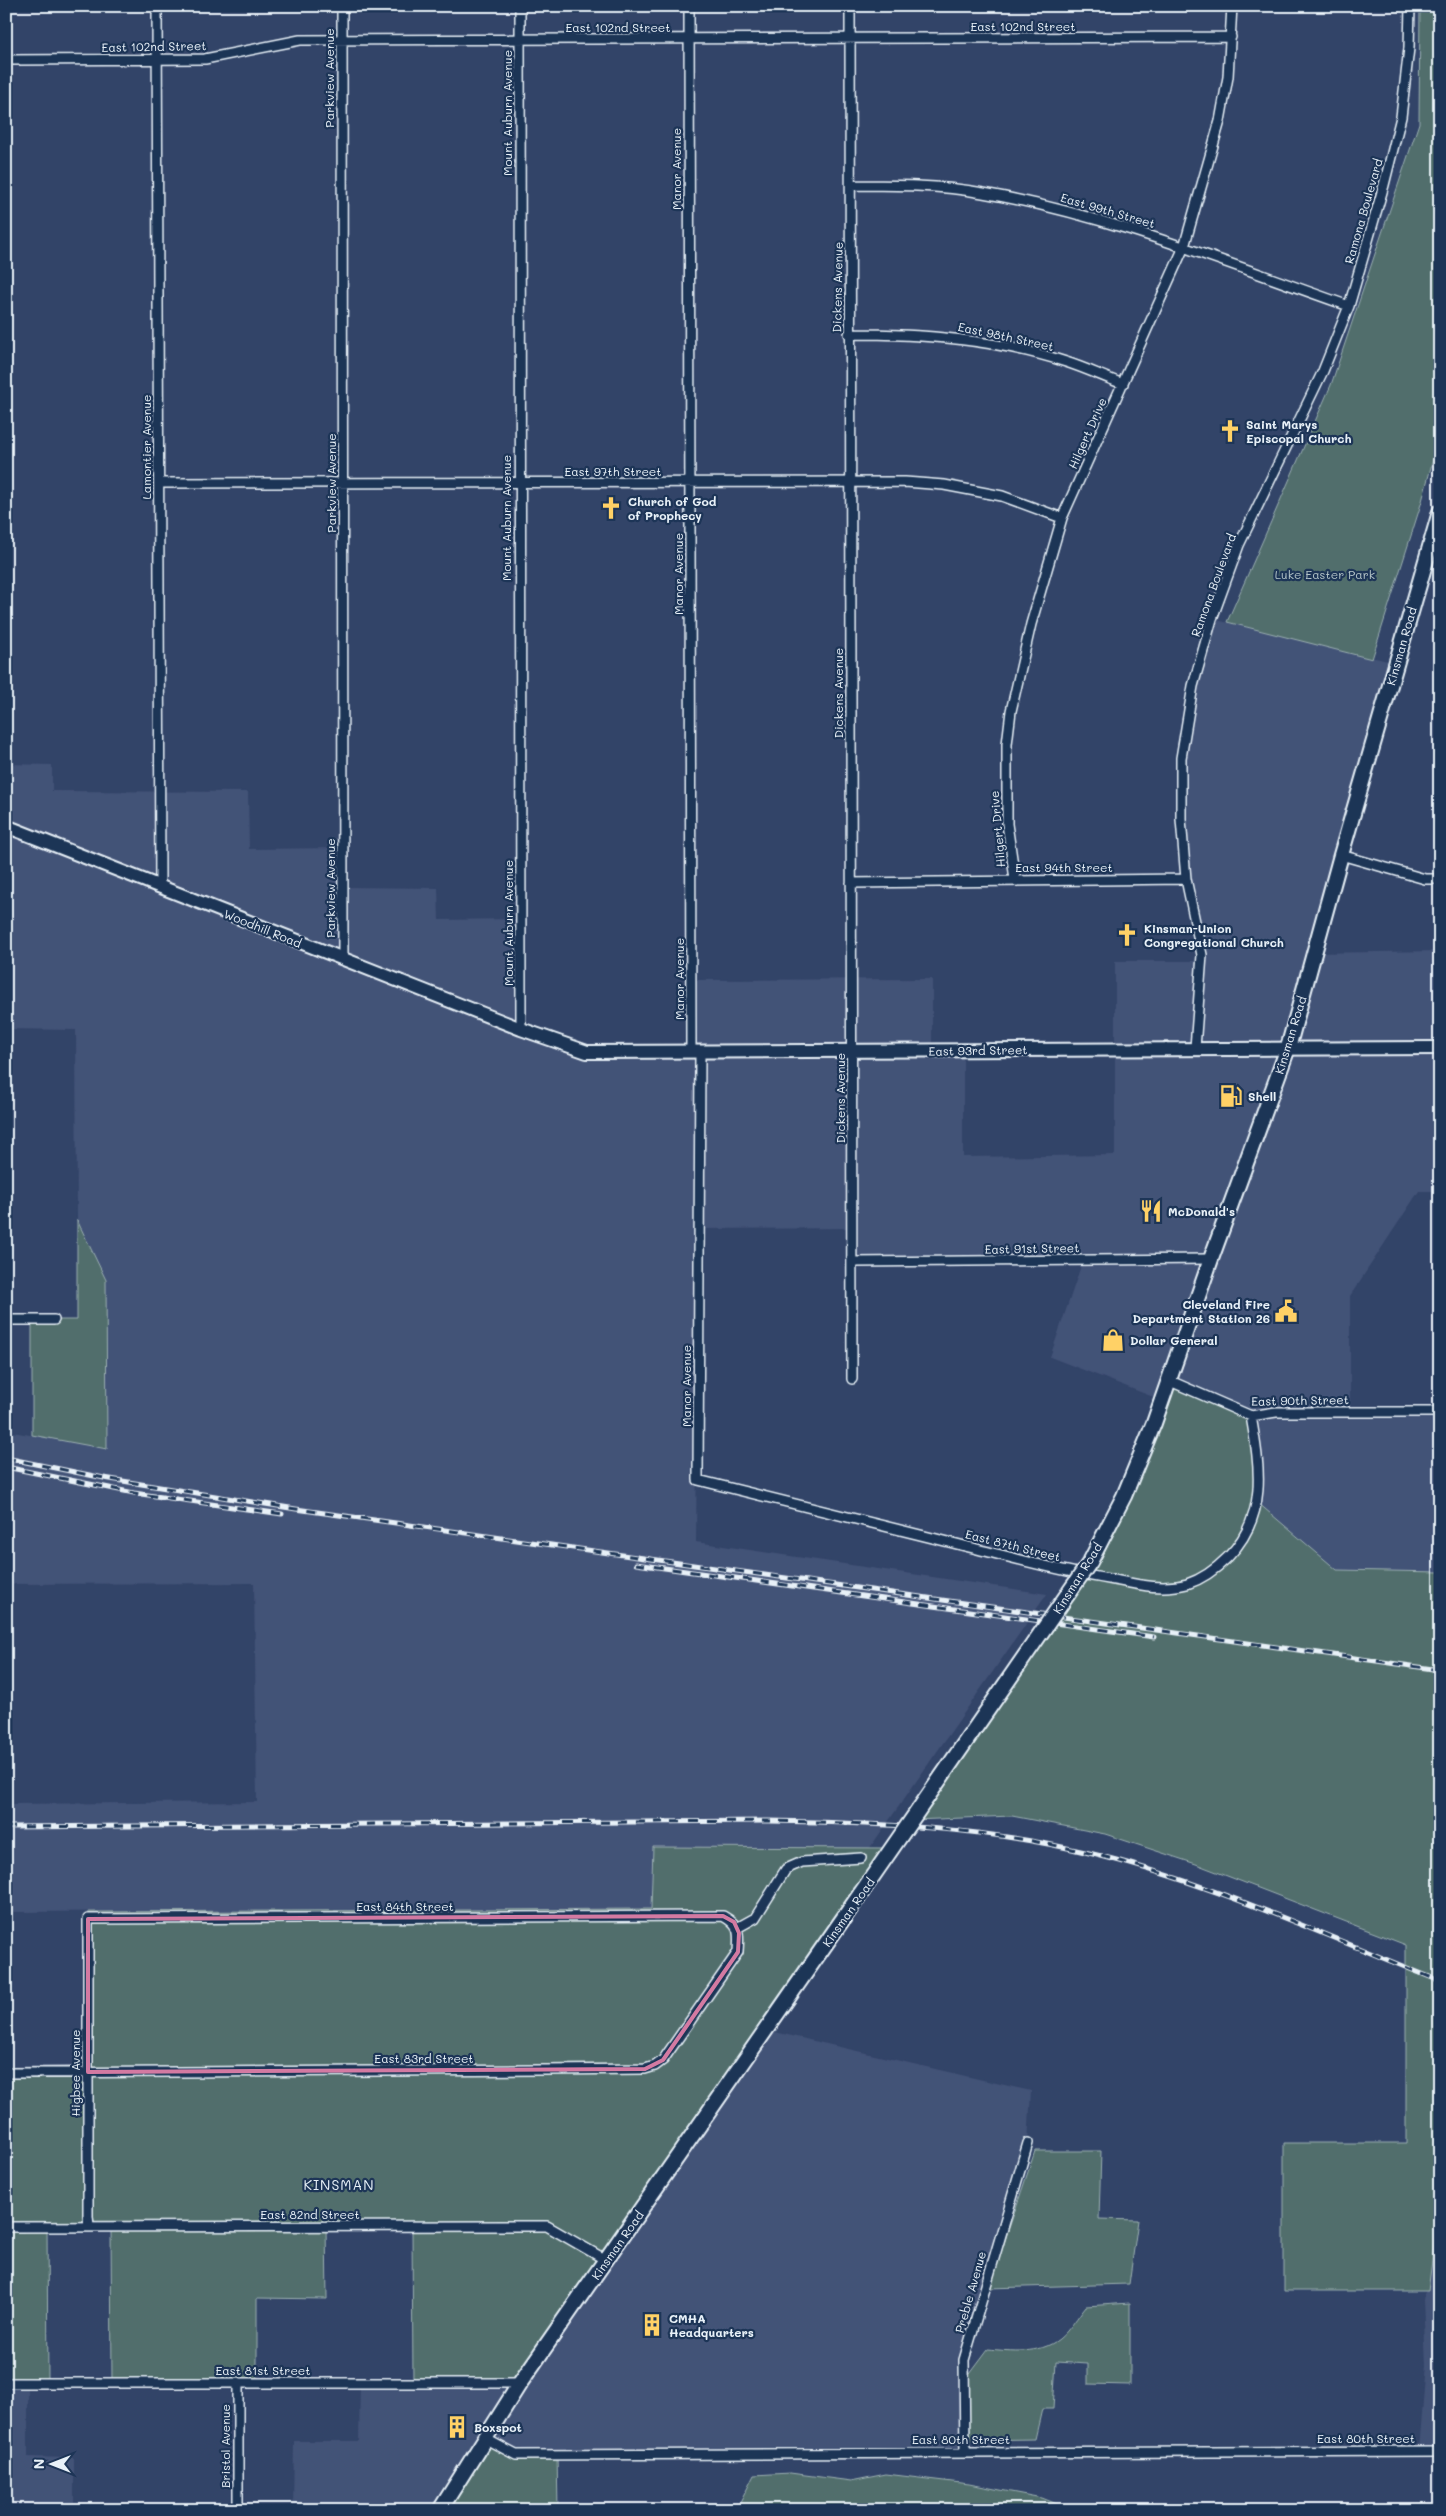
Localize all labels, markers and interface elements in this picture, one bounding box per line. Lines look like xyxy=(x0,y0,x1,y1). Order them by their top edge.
street label: East 102nd Street xyxy=(970,18,1076,34)
street label: East 102nd Street xyxy=(565,19,671,35)
street label: Parkview Avenue xyxy=(321,28,337,128)
street label: East 102nd Street xyxy=(101,37,207,55)
street label: Mount Auburn Avenue xyxy=(499,50,515,176)
street label: Manor Avenue xyxy=(668,128,684,210)
street label: Ramona Boulevard xyxy=(1340,156,1386,266)
street label: East 99th Street xyxy=(1059,189,1157,231)
street label: Dickens Avenue xyxy=(828,242,846,332)
street label: East 98th Street xyxy=(957,318,1055,354)
street label: Lamontier Avenue xyxy=(138,395,154,499)
street label: Hilgert Drive xyxy=(1064,395,1110,471)
place label: Saint Marys Episcopal Church xyxy=(1246,416,1351,446)
church icon: Saint Marys Episcopal Church xyxy=(1217,418,1243,444)
street label: Parkview Avenue xyxy=(323,433,339,533)
street label: Mount Auburn Avenue xyxy=(498,455,514,581)
street label: East 97th Street xyxy=(564,463,662,479)
place label: Church of God of Prophecy xyxy=(628,493,717,523)
church icon: Church of God of Prophecy xyxy=(598,495,624,521)
street label: Ramona Boulevard xyxy=(1187,531,1239,639)
street label: Manor Avenue xyxy=(670,533,686,615)
park label: Luke Easter Park xyxy=(1275,566,1375,582)
street label: Kinsman Road xyxy=(1382,605,1420,687)
street label: Dickens Avenue xyxy=(830,648,846,738)
street label: Hilgert Drive xyxy=(986,790,1008,868)
street label: Parkview Avenue xyxy=(322,838,338,938)
street label: East 94th Street xyxy=(1015,859,1113,875)
street label: Mount Auburn Avenue xyxy=(500,860,516,986)
street label: Woodhill Road xyxy=(222,905,305,951)
place label: Kinsman-Union Congregational Church xyxy=(1144,920,1284,950)
church icon: Kinsman-Union Congregational Church xyxy=(1114,922,1140,948)
street label: Manor Avenue xyxy=(671,938,687,1020)
street label: Kinsman Road xyxy=(1271,994,1310,1076)
street label: East 93rd Street xyxy=(928,1041,1028,1059)
street label: Dickens Avenue xyxy=(832,1053,848,1143)
fuel station icon: Shell xyxy=(1218,1083,1244,1109)
place label: Shell xyxy=(1248,1088,1276,1104)
restaurant icon: McDonald's xyxy=(1138,1198,1164,1224)
place label: McDonald's xyxy=(1168,1203,1235,1219)
street label: East 91st Street xyxy=(984,1239,1080,1257)
place label: Cleveland Fire Department Station 26 xyxy=(1132,1296,1270,1326)
public building icon: Cleveland Fire Department Station 26 xyxy=(1273,1298,1299,1324)
shop icon: Dollar General xyxy=(1100,1327,1126,1353)
place label: Dollar General xyxy=(1130,1332,1218,1348)
street label: Manor Avenue xyxy=(678,1345,694,1427)
street label: East 90th Street xyxy=(1251,1391,1349,1409)
street label: East 87th Street xyxy=(964,1525,1062,1565)
street label: Kinsman Road xyxy=(1049,1539,1105,1617)
street label: Kinsman Road xyxy=(818,1874,878,1950)
street label: East 84th Street xyxy=(356,1898,454,1914)
street label: Higbee Avenue xyxy=(67,2029,83,2117)
street label: East 83rd Street xyxy=(374,2050,474,2066)
district label: KINSMAN xyxy=(303,2175,375,2194)
street label: East 82nd Street xyxy=(260,2206,360,2222)
street label: Kinsman Road xyxy=(587,2207,647,2283)
street label: Preble Avenue xyxy=(951,2249,989,2335)
place label: CMHA Headquarters xyxy=(669,2310,754,2340)
building icon: CMHA Headquarters xyxy=(639,2312,665,2338)
street label: East 81st Street xyxy=(215,2362,311,2378)
street label: Bristol Avenue xyxy=(217,2404,233,2488)
building icon: Boxspot xyxy=(444,2414,470,2440)
place label: Boxspot xyxy=(474,2419,522,2435)
street label: East 80th Street xyxy=(1317,2430,1415,2446)
street label: East 80th Street xyxy=(912,2431,1010,2447)
north arrow xyxy=(28,2438,78,2488)
text: N xyxy=(29,2459,48,2469)

